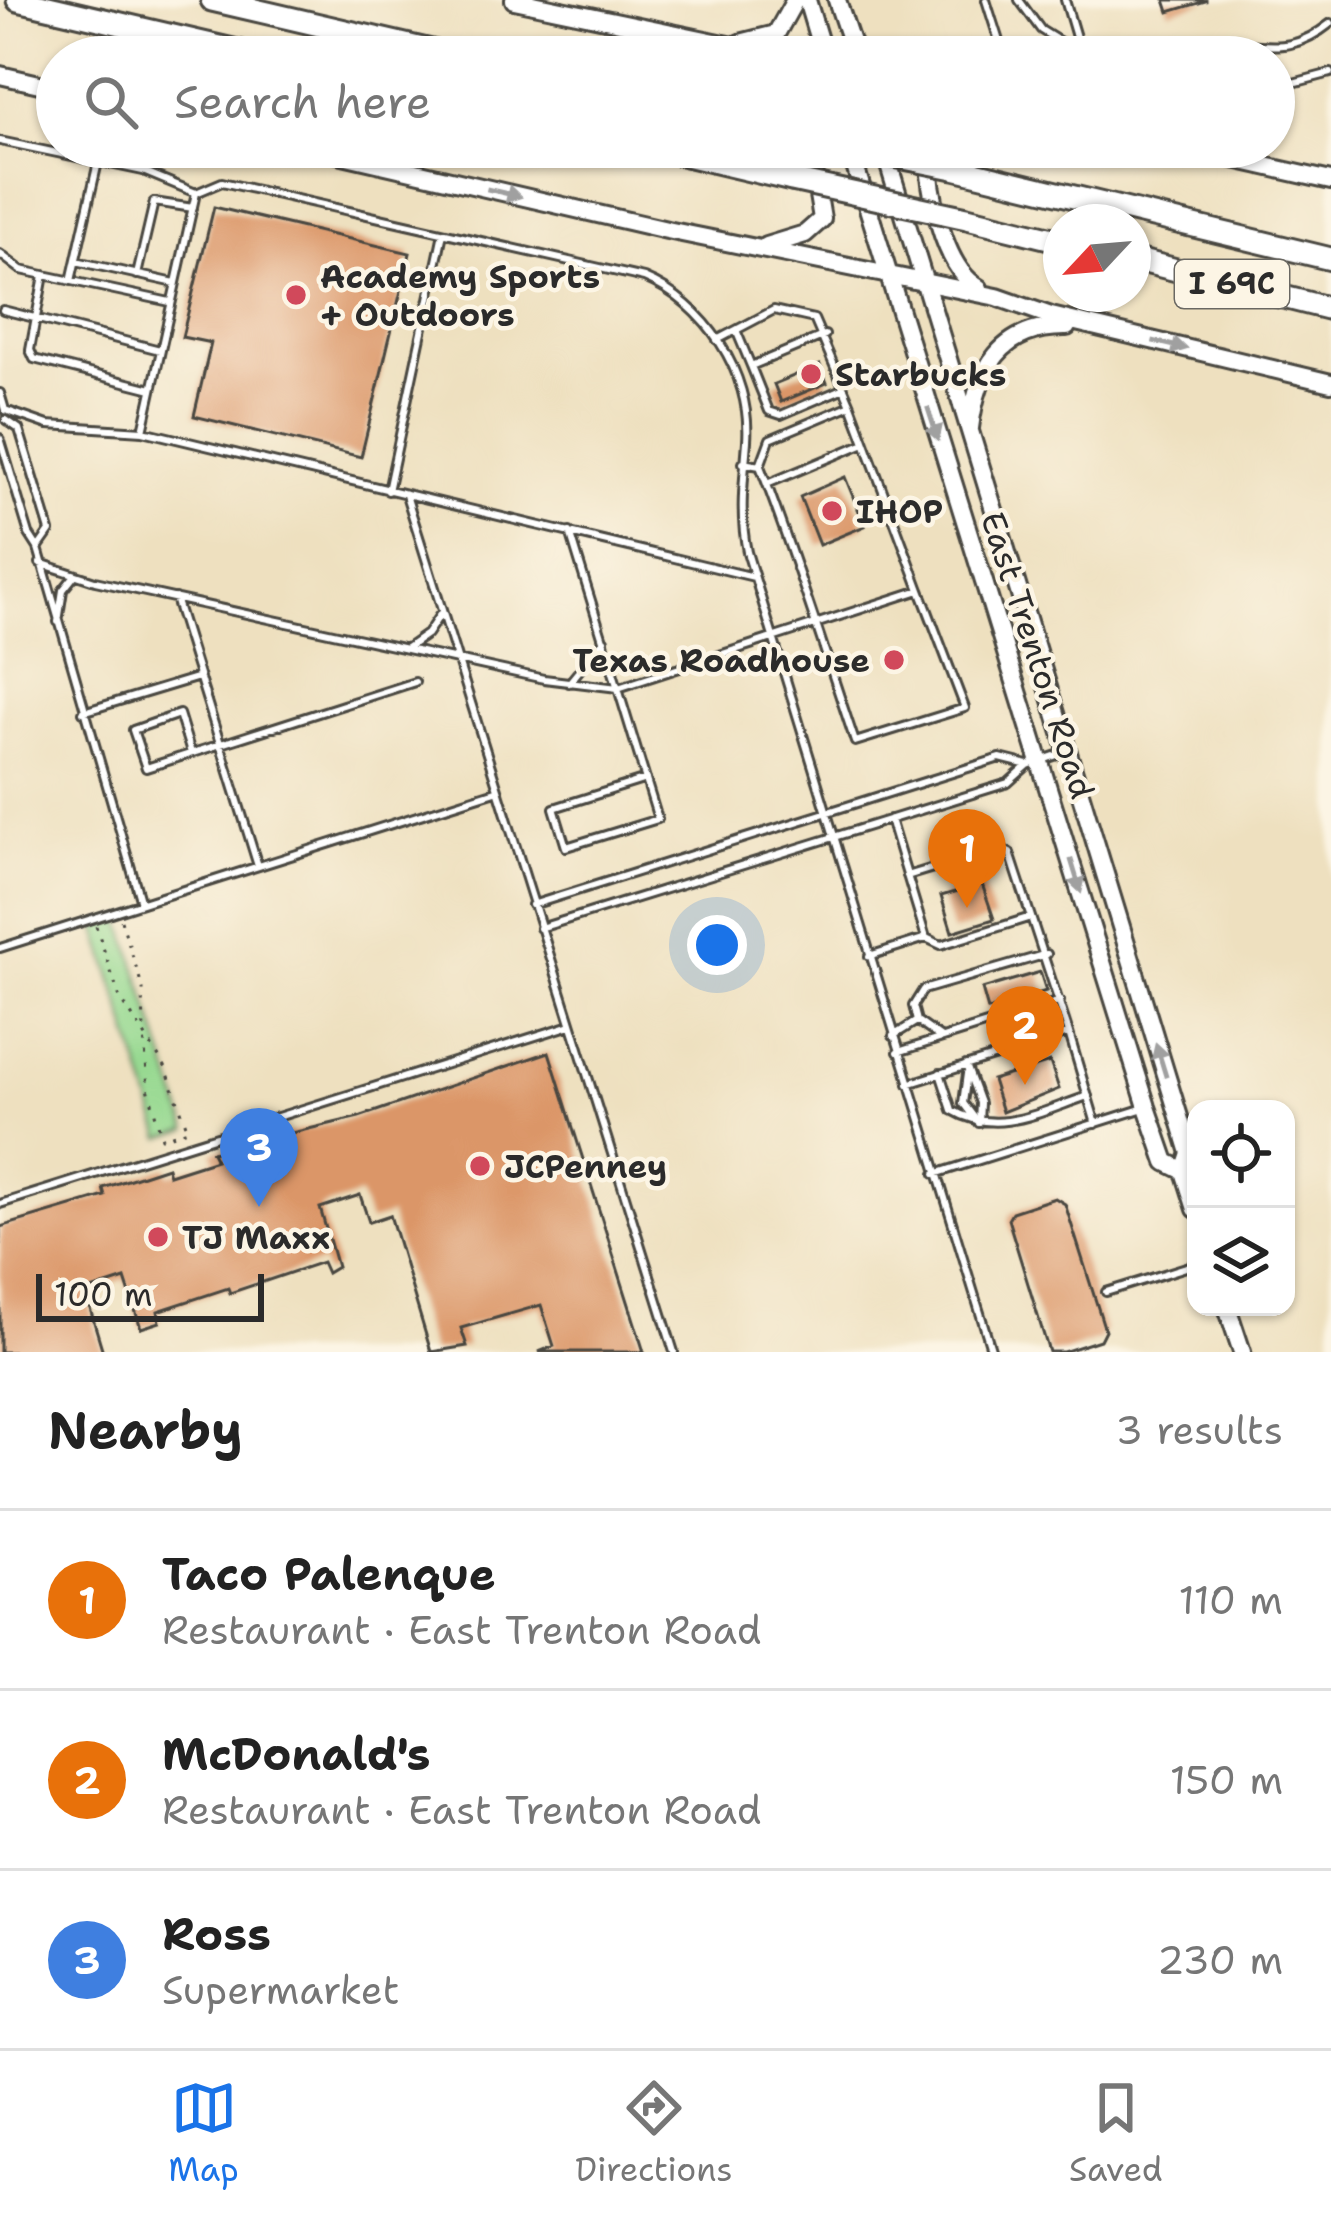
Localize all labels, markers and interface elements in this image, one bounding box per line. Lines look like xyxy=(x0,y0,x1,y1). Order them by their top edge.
search box xyxy=(36,36,1295,168)
icon: search xyxy=(78,69,144,135)
text: Search here xyxy=(174,72,431,132)
one-way arrow xyxy=(485,185,523,204)
north arrow xyxy=(1043,204,1151,312)
place label: Academy Sports + Outdoors xyxy=(320,254,600,337)
road number: I 69C xyxy=(1175,260,1289,308)
marker: Academy Sports + Outdoors xyxy=(283,282,309,308)
one-way arrow xyxy=(1152,336,1190,355)
place label: Starbucks xyxy=(835,352,1006,397)
marker: Starbucks xyxy=(798,361,824,387)
one-way arrow xyxy=(924,406,943,443)
place label: IHOP xyxy=(856,489,943,534)
marker: IHOP xyxy=(819,498,845,524)
street label: East Trenton Road xyxy=(970,506,1105,804)
place label: Texas Roadhouse xyxy=(573,638,870,683)
marker: Texas Roadhouse xyxy=(881,647,907,673)
pin: 1 xyxy=(928,809,1006,908)
one-way arrow xyxy=(1068,858,1087,895)
your location xyxy=(687,915,747,975)
pin: 2 xyxy=(986,986,1064,1085)
one-way arrow xyxy=(1151,1041,1170,1078)
map controls xyxy=(1187,1100,1295,1316)
button: locate xyxy=(1187,1100,1295,1208)
pin: 3 xyxy=(220,1108,298,1207)
place label: JCPenney xyxy=(504,1144,667,1189)
marker: JCPenney xyxy=(467,1153,493,1179)
button: layers xyxy=(1187,1208,1295,1316)
place label: TJ Maxx xyxy=(182,1215,330,1260)
marker: TJ Maxx xyxy=(145,1224,171,1250)
scale bar xyxy=(36,1268,264,1321)
text: 100 m xyxy=(54,1272,153,1317)
text: Nearby xyxy=(48,1396,243,1464)
text: 3 results xyxy=(1116,1404,1283,1456)
text: Taco Palenque xyxy=(162,1544,496,1604)
text: 1 xyxy=(78,1574,96,1626)
text: 110 m xyxy=(1179,1574,1283,1626)
text: Restaurant · East Trenton Road xyxy=(162,1604,761,1656)
text: McDonald's xyxy=(162,1724,431,1784)
text: 2 xyxy=(73,1754,101,1806)
text: 150 m xyxy=(1170,1754,1283,1806)
text: Restaurant · East Trenton Road xyxy=(162,1784,761,1836)
text: Ross xyxy=(162,1904,271,1964)
text: 3 xyxy=(73,1934,101,1986)
text: 230 m xyxy=(1157,1934,1283,1986)
text: Supermarket xyxy=(162,1964,400,2016)
tab: Map xyxy=(168,2075,239,2192)
tab: Directions xyxy=(575,2075,733,2192)
tab: Saved xyxy=(1069,2075,1163,2192)

